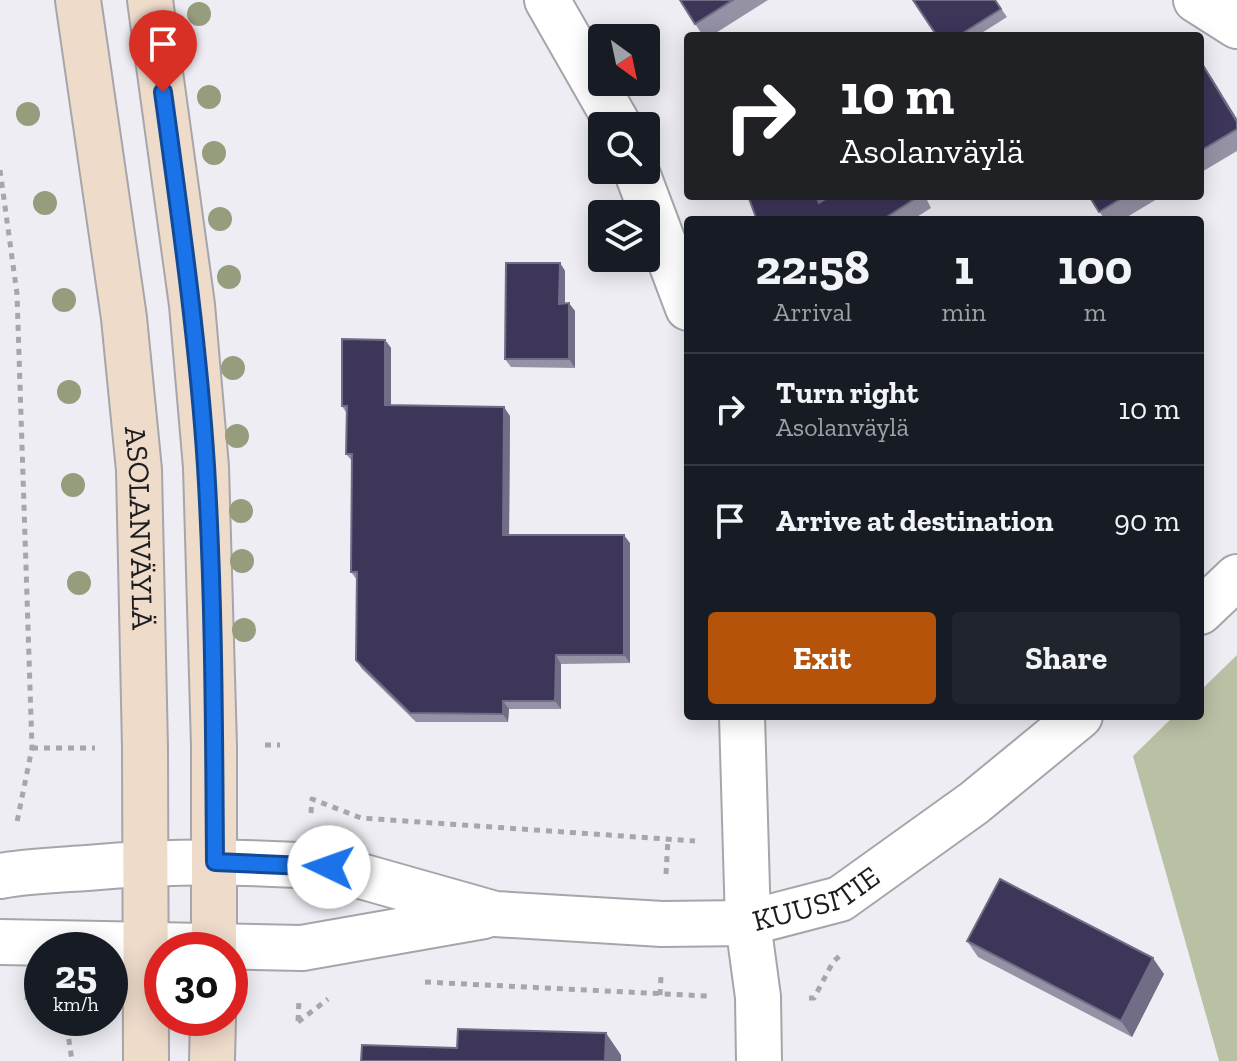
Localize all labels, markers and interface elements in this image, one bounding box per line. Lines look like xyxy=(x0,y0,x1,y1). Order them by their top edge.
pin xyxy=(129,10,197,92)
icon: arrive xyxy=(141,22,185,66)
north arrow xyxy=(588,24,660,96)
map controls xyxy=(588,24,660,272)
text: 10 m xyxy=(840,61,954,128)
icon: right xyxy=(708,64,812,168)
button: search xyxy=(588,112,660,184)
text: Asolanväylä xyxy=(840,129,1024,172)
button: layers xyxy=(588,200,660,272)
text: 22:58 xyxy=(756,239,870,296)
text: 1 xyxy=(954,239,974,296)
text: 100 xyxy=(1058,239,1132,296)
text: Arrival xyxy=(774,296,852,328)
text: min xyxy=(942,296,986,328)
text: m xyxy=(1084,296,1106,328)
text: Turn right xyxy=(776,375,918,411)
icon: right xyxy=(708,387,752,431)
text: 10 m xyxy=(1118,391,1180,427)
text: Asolanväylä xyxy=(776,411,909,443)
street label: ASOLANVÄYLÄ xyxy=(117,425,160,631)
icon: arrive xyxy=(708,499,752,543)
text: Arrive at destination xyxy=(776,503,1053,539)
text: 90 m xyxy=(1114,503,1180,539)
button: Exit xyxy=(708,612,936,704)
button: Share xyxy=(952,612,1180,704)
position arrow xyxy=(287,825,371,909)
street label: KUUSITIE xyxy=(749,859,887,939)
speed limit sign: 30 xyxy=(144,932,248,1036)
text: 25 xyxy=(55,950,97,998)
text: km/h xyxy=(53,992,99,1016)

